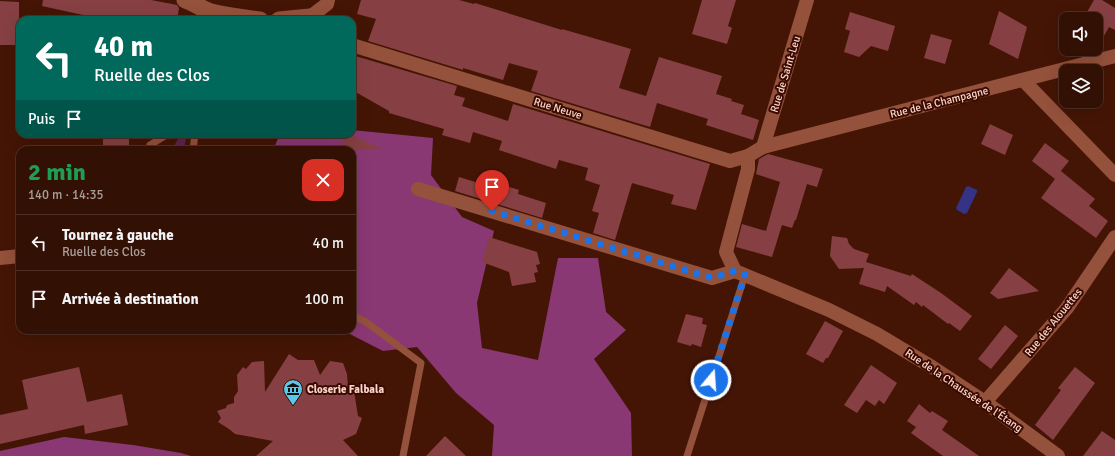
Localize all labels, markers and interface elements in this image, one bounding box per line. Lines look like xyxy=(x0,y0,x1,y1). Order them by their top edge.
map controls xyxy=(1059,12,1103,108)
button: sound xyxy=(1059,12,1103,56)
text: 40 m xyxy=(94,30,153,64)
icon: left xyxy=(28,32,80,84)
street label: Rue de Saint-Leu xyxy=(768,34,803,114)
text: Ruelle des Clos xyxy=(94,64,210,86)
button: layers xyxy=(1059,64,1103,108)
street label: Rue de la Champagne xyxy=(889,84,990,121)
street label: Rue Neuve xyxy=(532,95,583,122)
icon: arrive xyxy=(63,108,85,130)
text: Puis xyxy=(28,110,55,128)
text: 2 min xyxy=(28,157,86,187)
button: close xyxy=(302,159,344,201)
pin xyxy=(475,170,509,211)
icon: arrive xyxy=(481,176,503,198)
text: 140 m · 14:35 xyxy=(28,187,104,203)
text: Tournez à gauche xyxy=(62,226,174,244)
icon: left xyxy=(28,232,50,254)
text: 40 m xyxy=(313,234,344,252)
text: Ruelle des Clos xyxy=(62,244,146,260)
street label: Rue des Alouettes xyxy=(1022,286,1085,359)
icon: arrive xyxy=(28,288,50,310)
text: Arrivée à destination xyxy=(62,290,199,308)
text: 100 m xyxy=(304,290,344,308)
street label: Rue de la Chaussée de l'Étang xyxy=(903,345,1026,435)
position arrow xyxy=(690,359,732,401)
museum icon: Closerie Falbala xyxy=(282,378,304,406)
place label: Closerie Falbala xyxy=(307,383,384,396)

